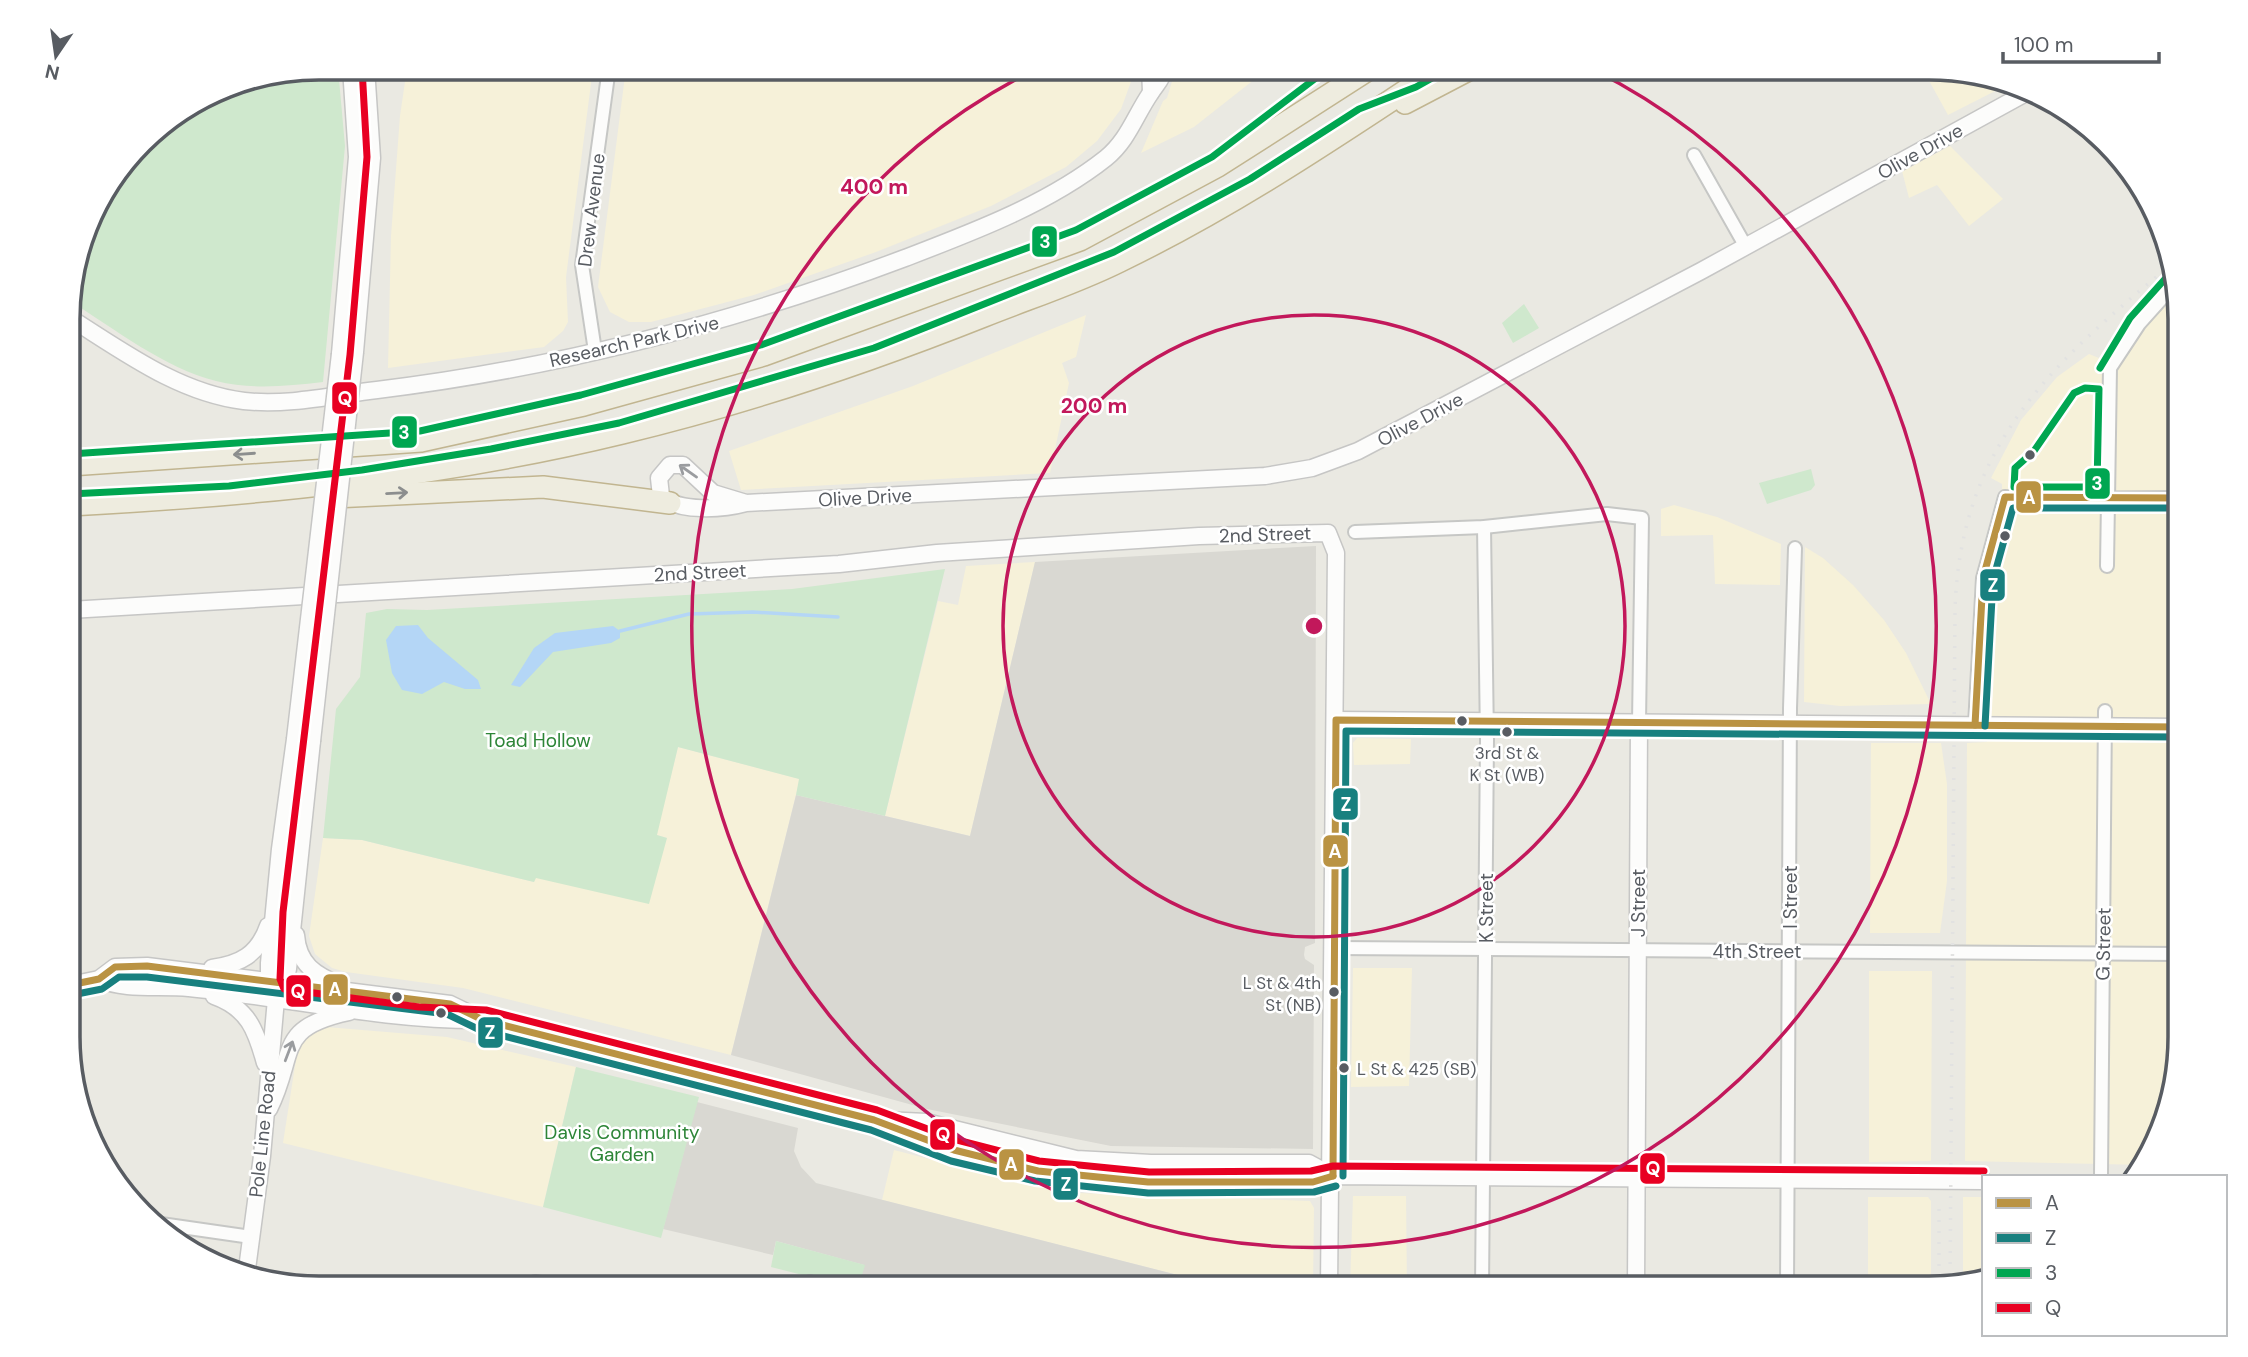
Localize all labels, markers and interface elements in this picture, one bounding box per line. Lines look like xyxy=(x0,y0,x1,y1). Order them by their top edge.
north arrow xyxy=(21,21,91,91)
scale bar xyxy=(2003,21,2159,65)
text: 100 m xyxy=(2014,31,2074,59)
text: N xyxy=(43,58,62,86)
street label: Olive Drive xyxy=(1873,118,1967,185)
street label: Drew Avenue xyxy=(572,152,611,268)
text: 400 m xyxy=(840,173,908,201)
line badge: 3 xyxy=(1031,225,1058,258)
text: 3 xyxy=(1039,229,1051,254)
street label: Research Park Drive xyxy=(547,310,721,373)
line badge: Q xyxy=(331,381,358,415)
text: Q xyxy=(338,386,353,411)
street label: Olive Drive xyxy=(1373,386,1468,453)
text: 200 m xyxy=(1061,392,1127,420)
line badge: 3 xyxy=(391,415,418,449)
text: 3 xyxy=(398,420,410,445)
one-way arrow xyxy=(233,448,256,461)
unlabelled marker xyxy=(2023,448,2037,462)
one-way arrow xyxy=(679,464,698,479)
line badge: 3 xyxy=(2084,467,2111,500)
text: 3 xyxy=(2091,471,2103,496)
line badge: A xyxy=(2015,480,2042,514)
street label: Olive Drive xyxy=(817,483,913,512)
text: A xyxy=(2022,485,2036,510)
one-way arrow xyxy=(385,487,408,500)
street label: 2nd Street xyxy=(1218,520,1312,549)
unlabelled marker xyxy=(1998,529,2012,543)
street label: 2nd Street xyxy=(653,558,747,587)
line badge: Z xyxy=(1979,568,2006,602)
text: Z xyxy=(1988,573,1999,598)
centre of rings xyxy=(1302,614,1326,638)
unlabelled marker xyxy=(1455,714,1469,728)
marker: 3rd St & K St (WB) xyxy=(1500,725,1514,739)
park label: Toad Hollow xyxy=(485,728,591,753)
place label: 3rd St & K St (WB) xyxy=(1470,742,1544,786)
line badge: Z xyxy=(1332,787,1359,821)
text: Z xyxy=(1341,792,1352,817)
line badge: A xyxy=(1322,834,1349,868)
text: A xyxy=(1328,839,1342,864)
street label: I Street xyxy=(1778,865,1803,929)
street label: J Street xyxy=(1626,869,1651,937)
street label: K Street xyxy=(1474,873,1499,943)
street label: G Street xyxy=(2090,907,2117,981)
street label: 4th Street xyxy=(1713,939,1801,964)
place label: L St & 4th St (NB) xyxy=(1243,972,1321,1016)
line badge: A xyxy=(322,973,349,1006)
line badge: Q xyxy=(285,974,312,1008)
text: A xyxy=(328,977,342,1002)
text: Q xyxy=(291,979,306,1004)
marker: L St & 4th St (NB) xyxy=(1327,985,1341,999)
unlabelled marker xyxy=(390,990,404,1004)
unlabelled marker xyxy=(434,1006,448,1020)
line badge: Z xyxy=(477,1016,504,1049)
text: Z xyxy=(485,1020,496,1045)
one-way arrow xyxy=(284,1040,297,1062)
place label: L St & 425 (SB) xyxy=(1357,1058,1476,1080)
marker: L St & 425 (SB) xyxy=(1337,1061,1351,1075)
street label: Pole Line Road xyxy=(243,1069,282,1199)
line badge: Q xyxy=(929,1118,956,1151)
park label: Davis Community Garden xyxy=(544,1120,700,1167)
text: Q xyxy=(936,1122,951,1147)
line badge: A xyxy=(998,1148,1025,1181)
text: A xyxy=(1004,1152,1018,1177)
line badge: Q xyxy=(1639,1152,1666,1185)
text: Q xyxy=(1646,1156,1661,1181)
line badge: Z xyxy=(1052,1167,1079,1201)
text: Z xyxy=(1061,1172,1072,1197)
legend xyxy=(1982,1175,2227,1336)
text: A xyxy=(2045,1189,2059,1217)
text: Z xyxy=(2045,1224,2056,1252)
text: 3 xyxy=(2045,1259,2057,1287)
text: Q xyxy=(2045,1294,2061,1322)

